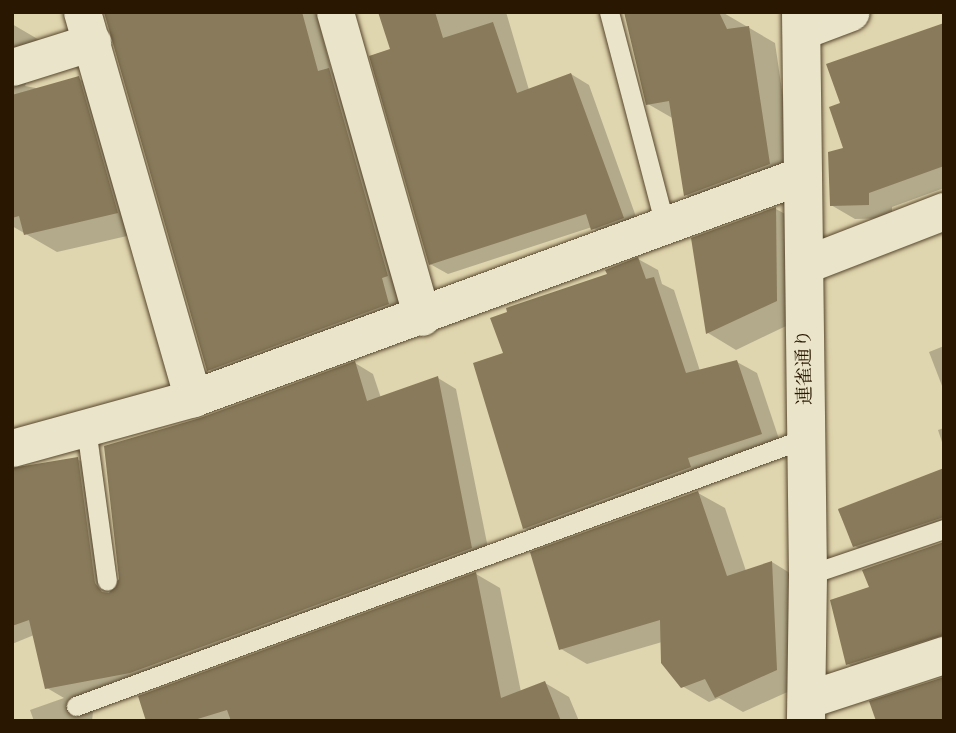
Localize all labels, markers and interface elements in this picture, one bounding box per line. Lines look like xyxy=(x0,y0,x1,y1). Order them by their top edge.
street label: 連雀通り xyxy=(793,329,817,405)

